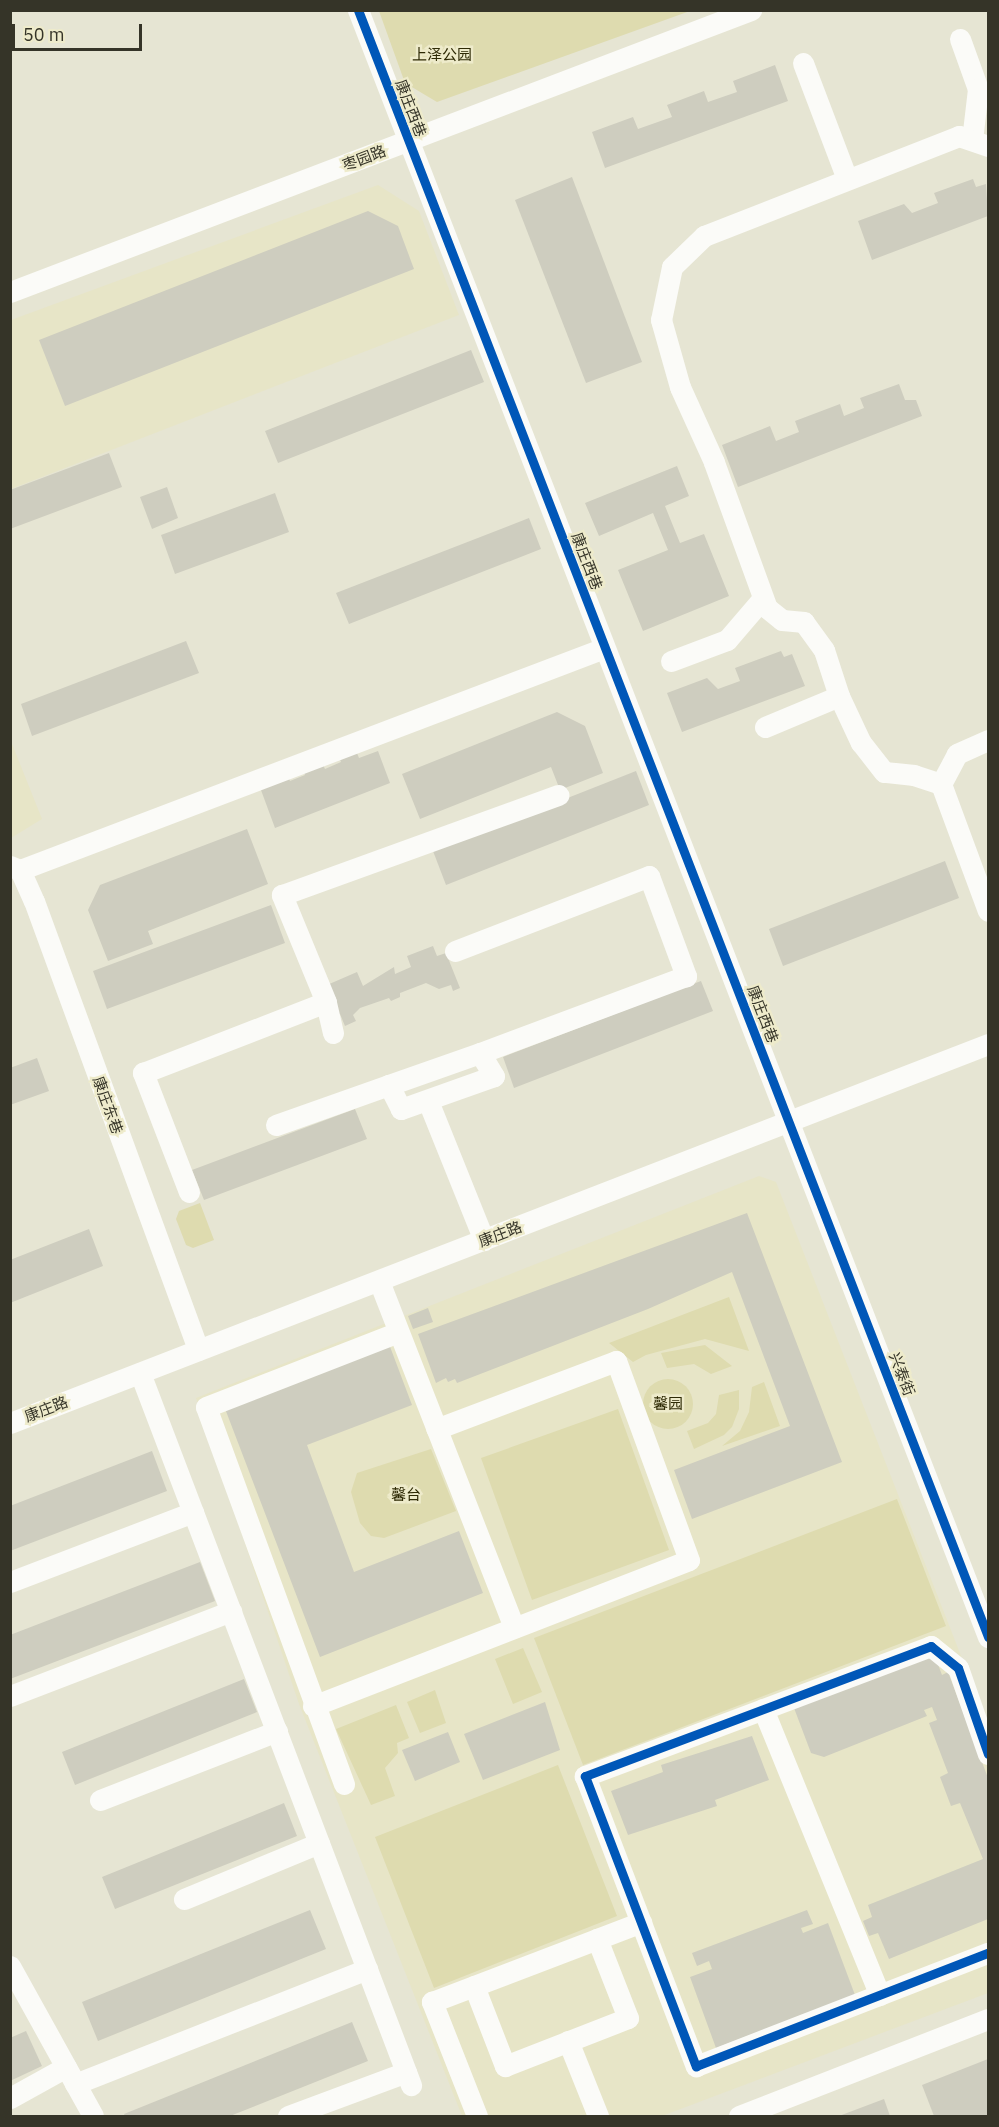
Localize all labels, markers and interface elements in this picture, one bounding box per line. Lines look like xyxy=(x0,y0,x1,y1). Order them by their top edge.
scale bar xyxy=(15,12,146,50)
text: 50 m xyxy=(23,23,65,46)
park label: 上泽公园 xyxy=(412,46,472,64)
street label: 康庄西巷 xyxy=(392,77,430,139)
street label: 枣园路 xyxy=(340,142,388,174)
street label: 康庄西巷 xyxy=(568,530,606,592)
street label: 康庄西巷 xyxy=(744,983,782,1045)
street label: 康庄东巷 xyxy=(89,1074,127,1136)
street label: 康庄路 xyxy=(476,1218,524,1250)
street label: 兴泰街 xyxy=(886,1350,918,1398)
street label: 康庄路 xyxy=(22,1393,70,1425)
park label: 馨园 xyxy=(653,1395,683,1413)
park label: 馨台 xyxy=(391,1486,421,1504)

